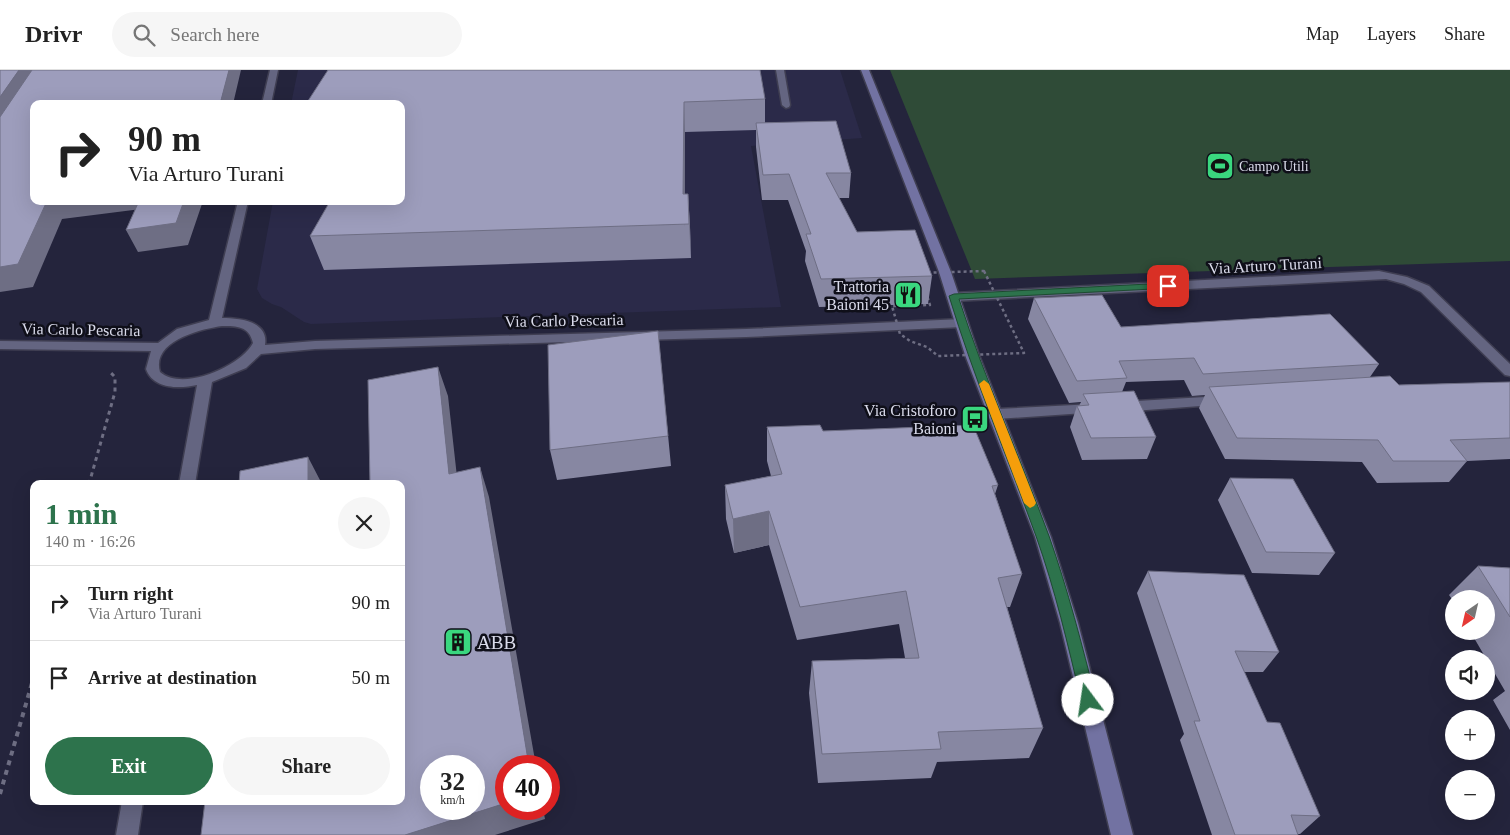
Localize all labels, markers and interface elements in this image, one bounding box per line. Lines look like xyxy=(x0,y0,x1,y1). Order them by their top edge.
search box xyxy=(112,12,462,57)
text: Drivr xyxy=(25,21,82,47)
icon: search xyxy=(130,21,158,49)
text: Search here xyxy=(170,24,259,45)
text: Map xyxy=(1306,24,1339,44)
text: Layers xyxy=(1367,24,1416,44)
text: Share xyxy=(1444,24,1485,44)
icon: right xyxy=(45,120,110,185)
text: 90 m xyxy=(128,120,201,159)
sports icon: Campo Utili xyxy=(1205,151,1235,181)
place label: Campo Utili xyxy=(1239,159,1309,174)
text: Via Arturo Turani xyxy=(128,161,284,186)
street label: Via Arturo Turani xyxy=(1208,254,1323,277)
pin xyxy=(1147,265,1189,307)
icon: arrive xyxy=(1154,272,1182,300)
place label: Trattoria Baioni 45 xyxy=(826,278,889,313)
restaurant icon: Trattoria Baioni 45 xyxy=(893,280,923,310)
street label: Via Carlo Pescaria xyxy=(504,311,624,330)
street label: Via Carlo Pescaria xyxy=(21,320,141,339)
place label: Via Cristoforo Baioni xyxy=(864,402,957,437)
bus stop icon: Via Cristoforo Baioni xyxy=(960,404,990,434)
text: 1 min xyxy=(45,497,118,530)
button: close xyxy=(338,497,390,549)
text: 140 m · 16:26 xyxy=(45,533,135,550)
text: Turn right xyxy=(88,583,173,604)
icon: right xyxy=(45,589,73,617)
north arrow xyxy=(1445,590,1495,640)
map controls xyxy=(1445,590,1495,820)
text: 90 m xyxy=(351,592,390,613)
text: Via Arturo Turani xyxy=(88,605,202,622)
building icon: ABB xyxy=(443,627,473,657)
place label: ABB xyxy=(477,632,516,653)
button: sound xyxy=(1445,650,1495,700)
icon: arrive xyxy=(45,664,73,692)
text: Arrive at destination xyxy=(88,667,257,688)
text: 50 m xyxy=(351,667,390,688)
position arrow xyxy=(1061,673,1113,725)
button: + xyxy=(1445,710,1495,760)
button: Exit xyxy=(45,737,213,795)
button: Share xyxy=(223,737,390,795)
speed limit sign: 40 xyxy=(495,755,560,820)
text: 32 xyxy=(440,768,465,795)
button: − xyxy=(1445,770,1495,820)
text: km/h xyxy=(440,793,465,807)

